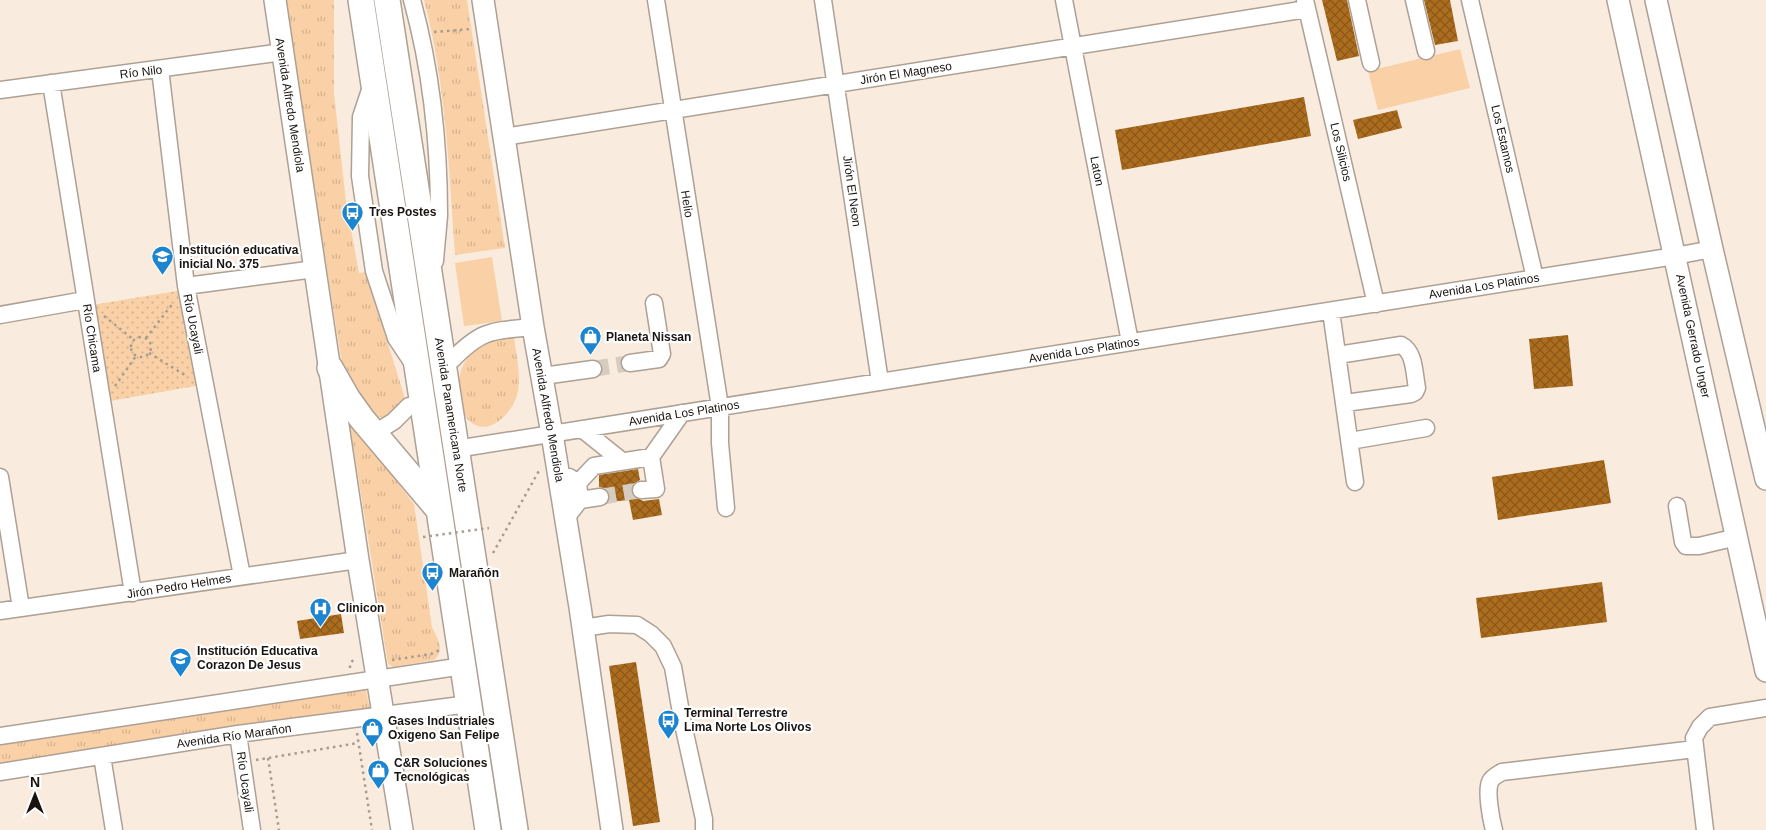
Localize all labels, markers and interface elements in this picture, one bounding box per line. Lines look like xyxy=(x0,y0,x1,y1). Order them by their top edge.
street label: Avenida Alfredo Mendiola xyxy=(272,37,308,174)
street label: Jirón El Magneso xyxy=(859,59,953,87)
street label: Río Nilo xyxy=(119,62,163,82)
street label: Los Estamos xyxy=(1488,104,1518,174)
street label: Los Silicios xyxy=(1327,121,1355,183)
street label: Jirón El Neon xyxy=(840,154,864,228)
street label: Laton xyxy=(1087,155,1107,187)
street label: Helio xyxy=(678,189,696,219)
bus stop icon: Tres Postes xyxy=(341,200,365,231)
place label: Tres Postes xyxy=(369,205,437,219)
place label: Institución educativa inicial No. 375 xyxy=(179,243,299,271)
school or university icon: Institución educativa inicial No. 375 xyxy=(151,245,175,276)
street label: Avenida Los Platinos xyxy=(1428,270,1540,302)
street label: Avenida Gerrado Unger xyxy=(1673,273,1713,399)
street label: Río Ucayali xyxy=(180,293,206,355)
street label: Río Chicama xyxy=(80,303,104,374)
shop icon: Planeta Nissan xyxy=(578,325,602,356)
place label: Planeta Nissan xyxy=(606,330,691,344)
street label: Avenida Los Platinos xyxy=(1028,334,1140,366)
street label: Avenida Panamericana Norte xyxy=(432,337,470,494)
street label: Avenida Alfredo Mendiola xyxy=(529,347,567,483)
street label: Avenida Los Platinos xyxy=(628,397,740,429)
bus stop icon: Marañón xyxy=(421,561,445,592)
place label: Marañón xyxy=(449,566,499,580)
street label: Jirón Pedro Helmes xyxy=(126,571,232,601)
hospital icon: Clinicon xyxy=(309,596,333,627)
place label: Clinicon xyxy=(337,601,384,615)
place label: Institución Educativa Corazon De Jesus xyxy=(197,644,318,672)
school or university icon: Institución Educativa Corazon De Jesus xyxy=(169,646,193,677)
place label: Terminal Terrestre Lima Norte Los Olivos xyxy=(684,706,812,734)
bus stop icon: Terminal Terrestre Lima Norte Los Olivos xyxy=(656,708,680,739)
place label: Gases Industriales Oxigeno San Felipe xyxy=(388,714,500,742)
shop icon: Gases Industriales Oxigeno San Felipe xyxy=(360,716,384,747)
street label: Avenida Río Marañon xyxy=(176,721,292,751)
street label: Río Ucayali xyxy=(234,751,256,813)
place label: C&R Soluciones Tecnológicas xyxy=(394,756,488,784)
shop icon: C&R Soluciones Tecnológicas xyxy=(366,758,390,789)
north arrow xyxy=(10,770,60,820)
text: N xyxy=(30,774,40,790)

